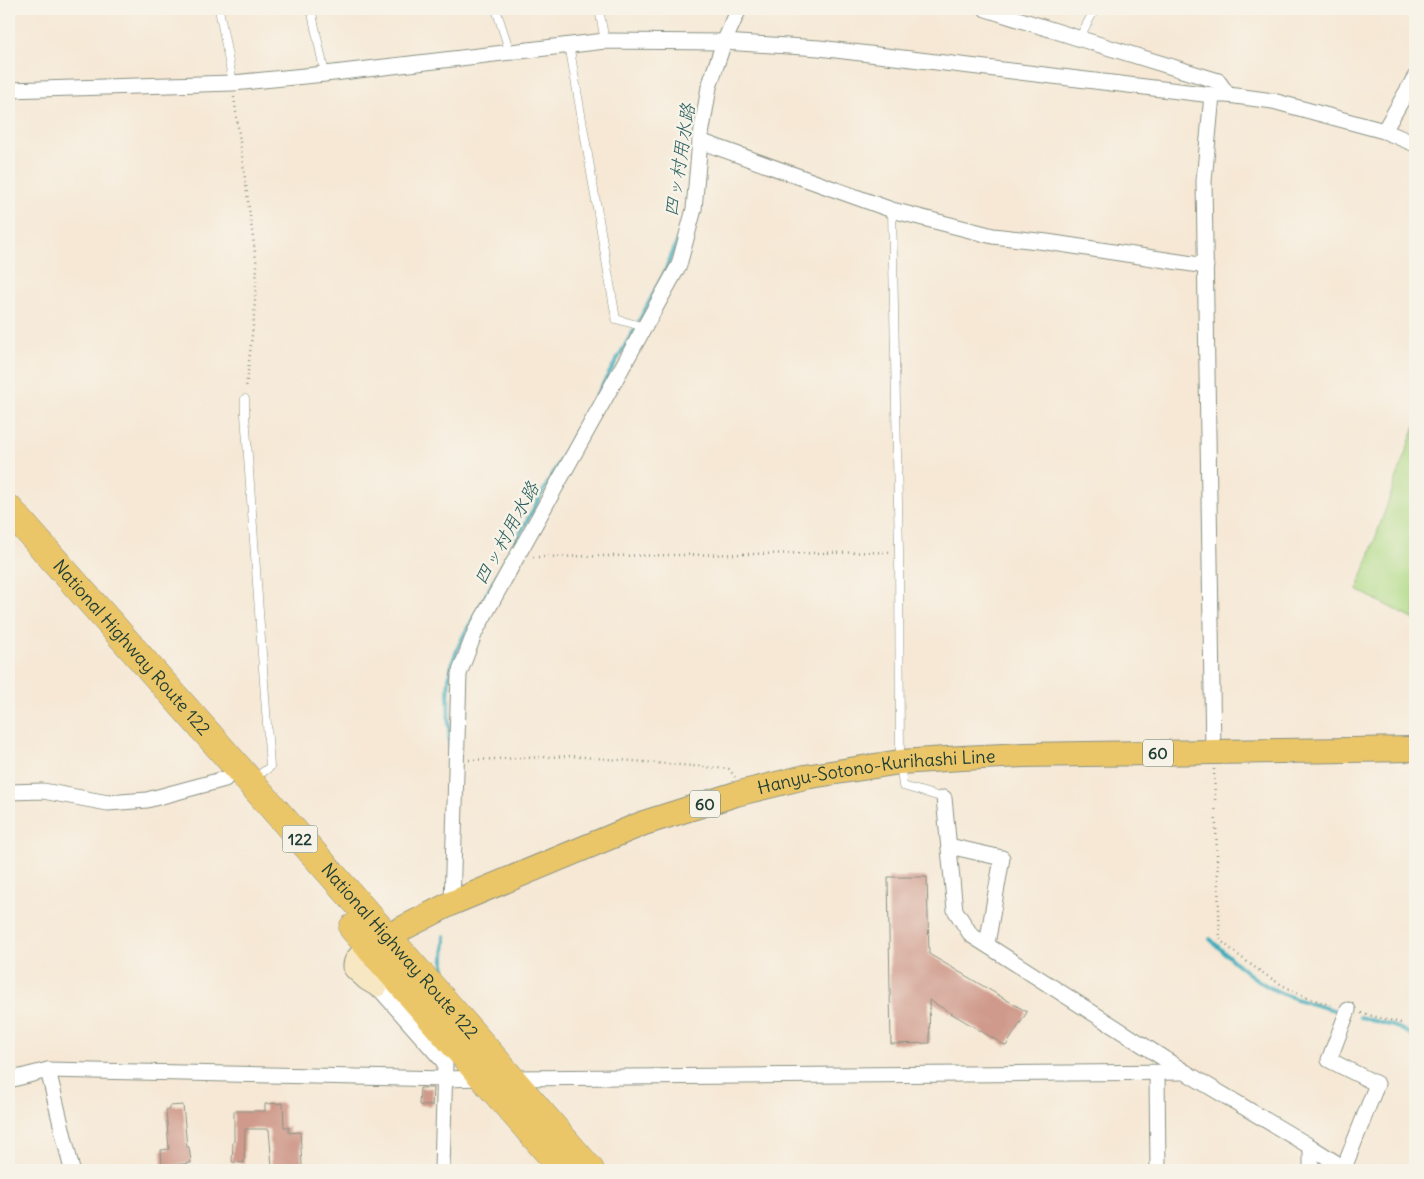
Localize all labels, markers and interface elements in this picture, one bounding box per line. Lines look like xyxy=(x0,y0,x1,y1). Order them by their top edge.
water label: 四ッ村用水路 xyxy=(658,101,700,218)
water label: 四ッ村用水路 xyxy=(468,476,545,589)
street label: National Highway Route 122 xyxy=(48,555,216,740)
road number: 60 xyxy=(1143,740,1173,766)
street label: Hanyu-Sotono-Kurihashi Line xyxy=(755,744,996,799)
road number: 60 xyxy=(690,791,720,818)
road number: 122 xyxy=(282,826,318,852)
street label: National Highway Route 122 xyxy=(316,858,484,1044)

